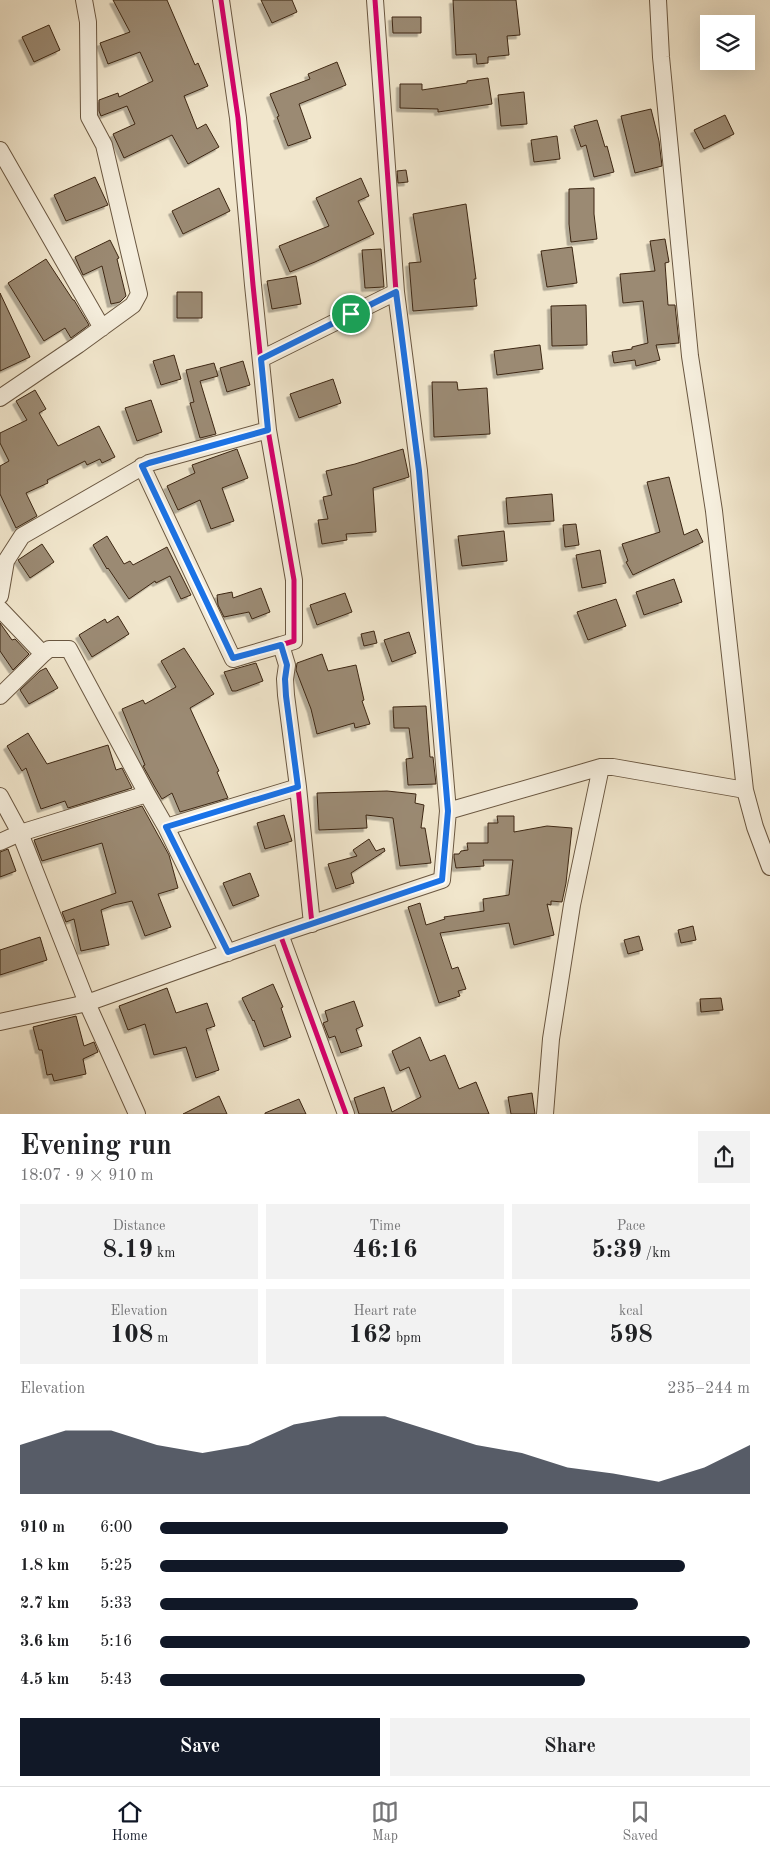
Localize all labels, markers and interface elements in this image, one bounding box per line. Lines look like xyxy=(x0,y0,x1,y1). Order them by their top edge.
map controls xyxy=(700,15,755,70)
button: layers xyxy=(700,15,755,70)
pin xyxy=(330,293,372,335)
icon: arrive xyxy=(337,300,365,328)
button: share xyxy=(698,1131,750,1183)
text: Evening run xyxy=(20,1133,172,1161)
text: 18:07 · 9 × 910 m xyxy=(20,1168,153,1184)
text: Distance xyxy=(113,1219,165,1233)
text: Time xyxy=(369,1219,401,1233)
text: Pace xyxy=(617,1219,645,1233)
text: 8.19 xyxy=(103,1238,153,1263)
text: 46:16 xyxy=(352,1238,418,1263)
text: 5:39 xyxy=(591,1238,642,1263)
text: km xyxy=(153,1246,175,1260)
text: /km xyxy=(642,1246,671,1260)
text: Elevation xyxy=(111,1304,167,1318)
text: Heart rate xyxy=(354,1304,416,1318)
text: kcal xyxy=(619,1304,643,1318)
text: 108 xyxy=(110,1323,153,1348)
text: 162 xyxy=(349,1323,392,1348)
text: 598 xyxy=(609,1323,653,1348)
text: m xyxy=(153,1331,168,1345)
text: bpm xyxy=(392,1331,421,1345)
text: Elevation xyxy=(20,1381,85,1397)
text: 235–244 m xyxy=(667,1381,750,1397)
text: 910 m xyxy=(20,1520,65,1536)
text: 6:00 xyxy=(100,1520,132,1536)
text: 1.8 km xyxy=(20,1558,69,1574)
text: 5:25 xyxy=(100,1558,132,1574)
text: 2.7 km xyxy=(20,1596,69,1612)
text: 5:33 xyxy=(100,1596,132,1612)
text: 3.6 km xyxy=(20,1634,69,1650)
text: 5:16 xyxy=(100,1634,132,1650)
text: 4.5 km xyxy=(20,1672,69,1688)
text: 5:43 xyxy=(100,1672,132,1688)
button: Save xyxy=(20,1718,380,1776)
button: Share xyxy=(390,1718,750,1776)
tab: Home xyxy=(112,1798,147,1845)
tab: Map xyxy=(371,1798,399,1845)
tab: Saved xyxy=(623,1798,658,1845)

